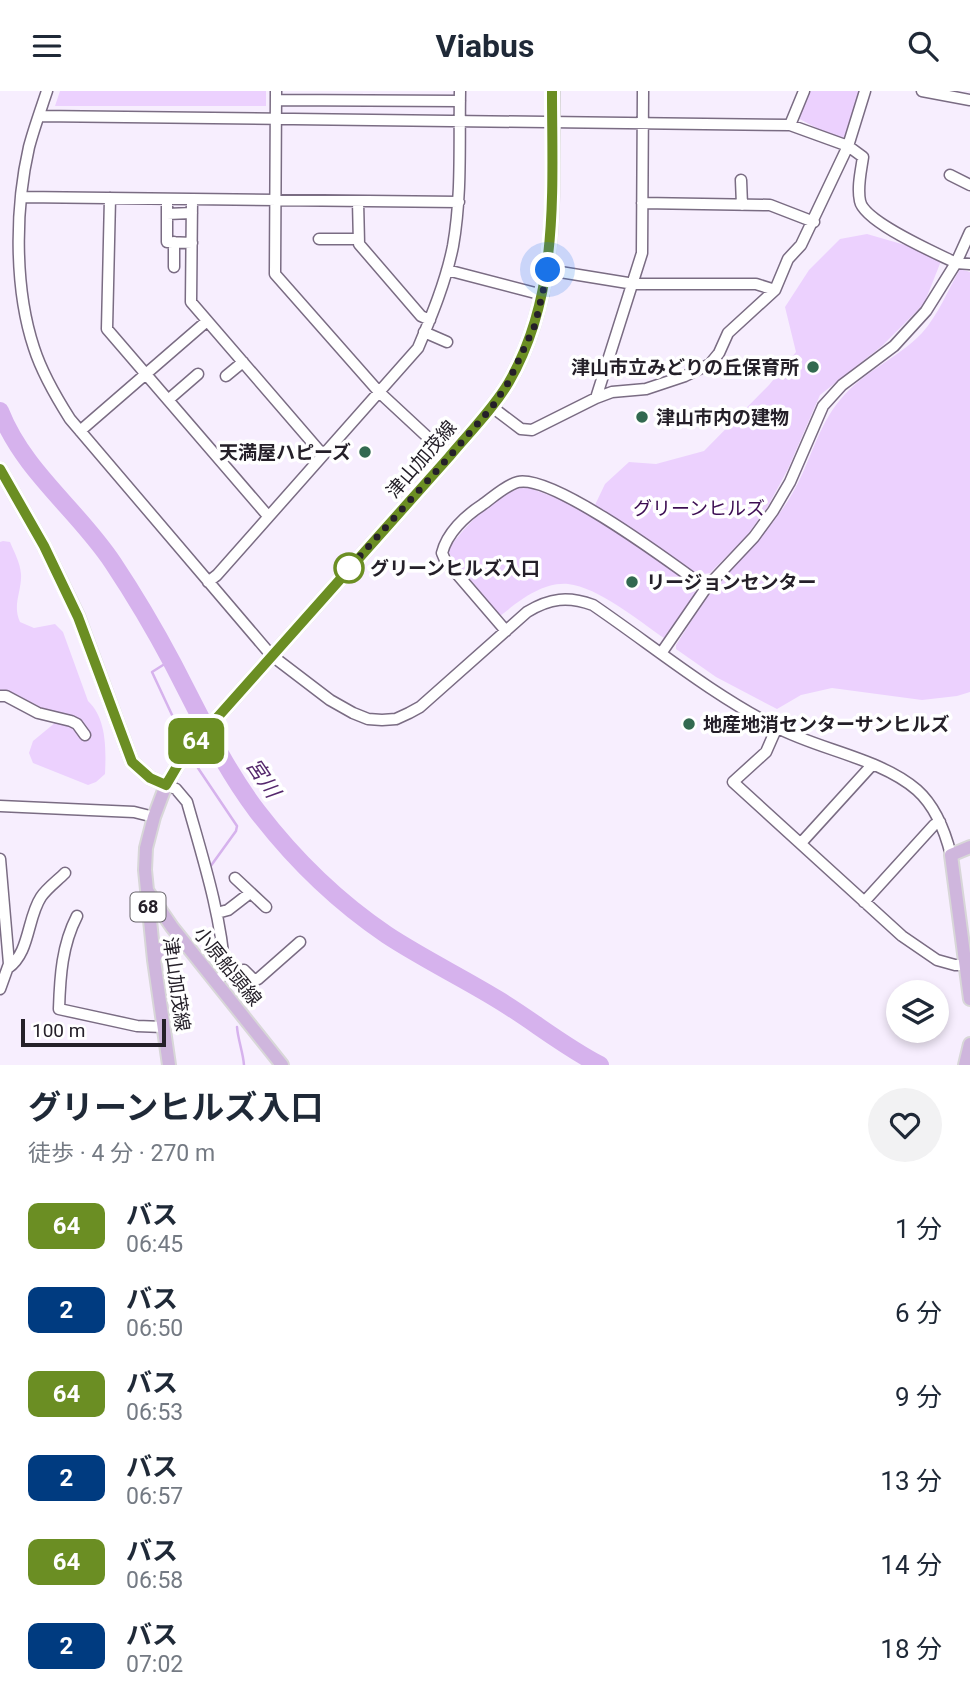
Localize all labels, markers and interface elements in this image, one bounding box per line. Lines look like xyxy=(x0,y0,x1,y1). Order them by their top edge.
icon: menu xyxy=(28,27,66,65)
text: Viabus xyxy=(436,27,534,65)
icon: search xyxy=(904,27,942,65)
your location xyxy=(530,252,565,287)
place label: 津山市立みどりの丘保育所 xyxy=(571,356,799,379)
marker: 津山市立みどりの丘保育所 xyxy=(805,359,821,375)
place label: 津山市内の建物 xyxy=(656,406,789,429)
marker: 津山市内の建物 xyxy=(634,409,650,425)
street label: 津山加茂線 xyxy=(382,416,461,503)
place label: 天満屋ハピーズ xyxy=(219,441,351,464)
marker: 天満屋ハピーズ xyxy=(357,444,373,460)
park label: グリーンヒルズ xyxy=(633,497,765,520)
marker: グリーンヒルズ入口 xyxy=(334,553,364,583)
place label: グリーンヒルズ入口 xyxy=(370,557,540,580)
place label: リージョンセンター xyxy=(646,571,817,594)
marker: リージョンセンター xyxy=(624,574,640,590)
place label: 地産地消センターサンヒルズ xyxy=(703,713,950,736)
marker: 地産地消センターサンヒルズ xyxy=(681,716,697,732)
line badge: 64 xyxy=(164,718,228,764)
text: 64 xyxy=(182,727,210,755)
water label: 宮川 xyxy=(241,754,286,804)
road number: 68 xyxy=(130,893,166,921)
street label: 小原船頭線 xyxy=(189,922,266,1010)
street label: 津山加茂線 xyxy=(159,935,195,1033)
map controls xyxy=(886,980,949,1043)
button: layers xyxy=(886,980,949,1043)
scale bar xyxy=(21,1016,166,1048)
text: 100 m xyxy=(32,1019,85,1042)
text: グリーンヒルズ入口 xyxy=(28,1088,323,1127)
button: heart xyxy=(868,1088,942,1162)
text: 徒歩 · 4 分 · 270 m xyxy=(28,1140,215,1167)
text: バス xyxy=(126,1200,178,1230)
text: 64 xyxy=(53,1212,80,1240)
text: 1 分 xyxy=(895,1214,942,1244)
text: 06:45 xyxy=(126,1231,183,1258)
text: バス xyxy=(126,1284,178,1314)
text: 2 xyxy=(60,1296,73,1324)
text: 6 分 xyxy=(895,1298,942,1328)
text: 06:50 xyxy=(126,1315,183,1342)
text: バス xyxy=(126,1368,178,1398)
text: 64 xyxy=(53,1380,80,1408)
text: 9 分 xyxy=(895,1382,942,1412)
text: 06:53 xyxy=(126,1399,183,1426)
text: バス xyxy=(126,1452,178,1482)
text: 2 xyxy=(60,1464,73,1492)
text: 13 分 xyxy=(880,1466,942,1496)
text: 06:57 xyxy=(126,1483,183,1510)
text: バス xyxy=(126,1536,178,1566)
text: 64 xyxy=(53,1548,80,1576)
text: 14 分 xyxy=(880,1550,942,1580)
text: 06:58 xyxy=(126,1567,183,1594)
text: バス xyxy=(126,1620,178,1650)
text: 2 xyxy=(60,1632,73,1660)
text: 18 分 xyxy=(880,1634,942,1664)
text: 07:02 xyxy=(126,1651,183,1678)

